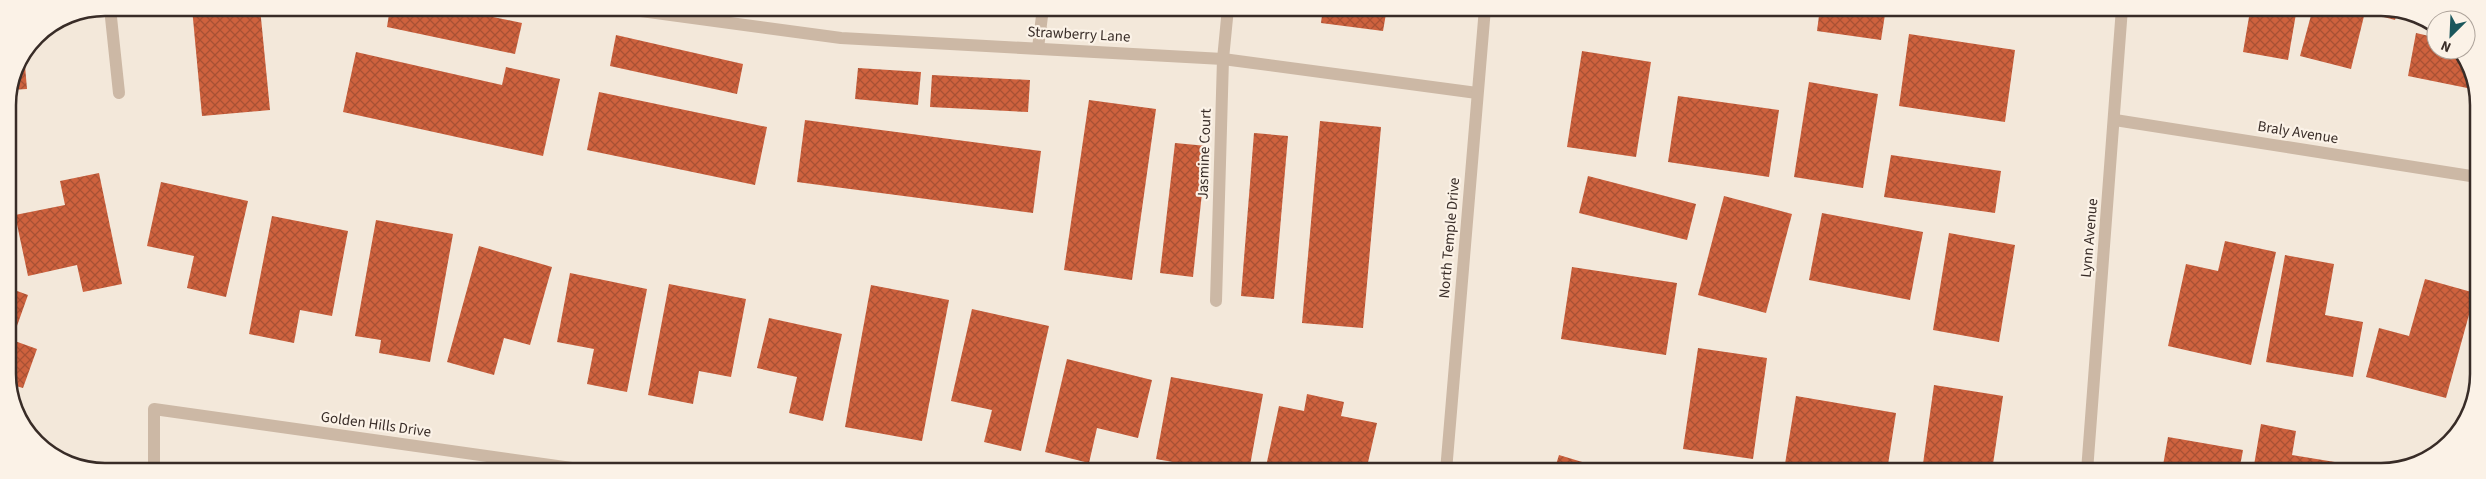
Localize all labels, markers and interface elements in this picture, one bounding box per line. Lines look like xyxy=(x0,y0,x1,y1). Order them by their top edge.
north arrow xyxy=(2426,10,2476,60)
street label: Strawberry Lane xyxy=(1027,21,1131,48)
text: N xyxy=(2438,35,2454,57)
street label: Jasmine Court xyxy=(1192,108,1217,200)
street label: Braly Avenue xyxy=(2256,116,2340,149)
street label: North Temple Drive xyxy=(1434,177,1465,299)
street label: Lynn Avenue xyxy=(2076,198,2103,279)
street label: Golden Hills Drive xyxy=(319,406,432,443)

